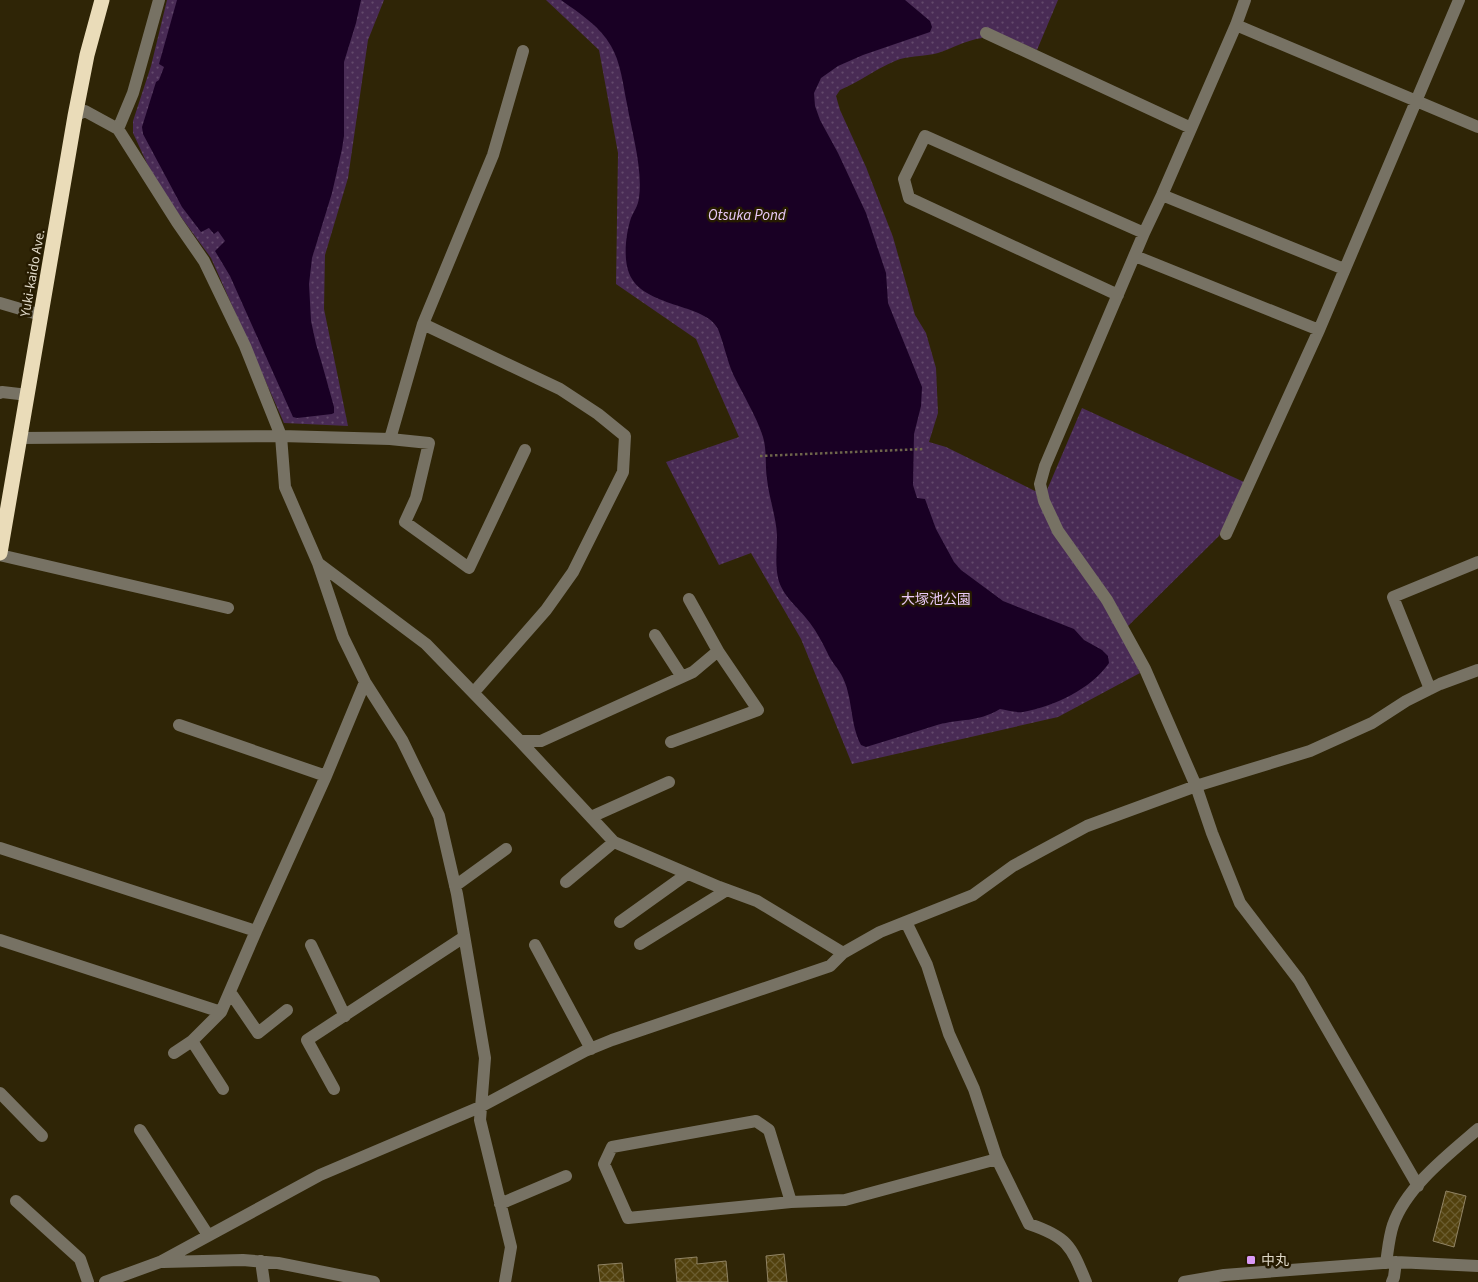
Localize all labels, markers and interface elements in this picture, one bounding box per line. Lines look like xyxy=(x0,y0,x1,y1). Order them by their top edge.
water label: Otsuka Pond xyxy=(708,205,787,226)
street label: Yuki-kaido Ave. xyxy=(15,228,51,319)
park label: 大塚池公園 xyxy=(901,590,971,610)
place label: 中丸 xyxy=(1261,1251,1289,1271)
marker: 中丸 xyxy=(1245,1254,1257,1266)

